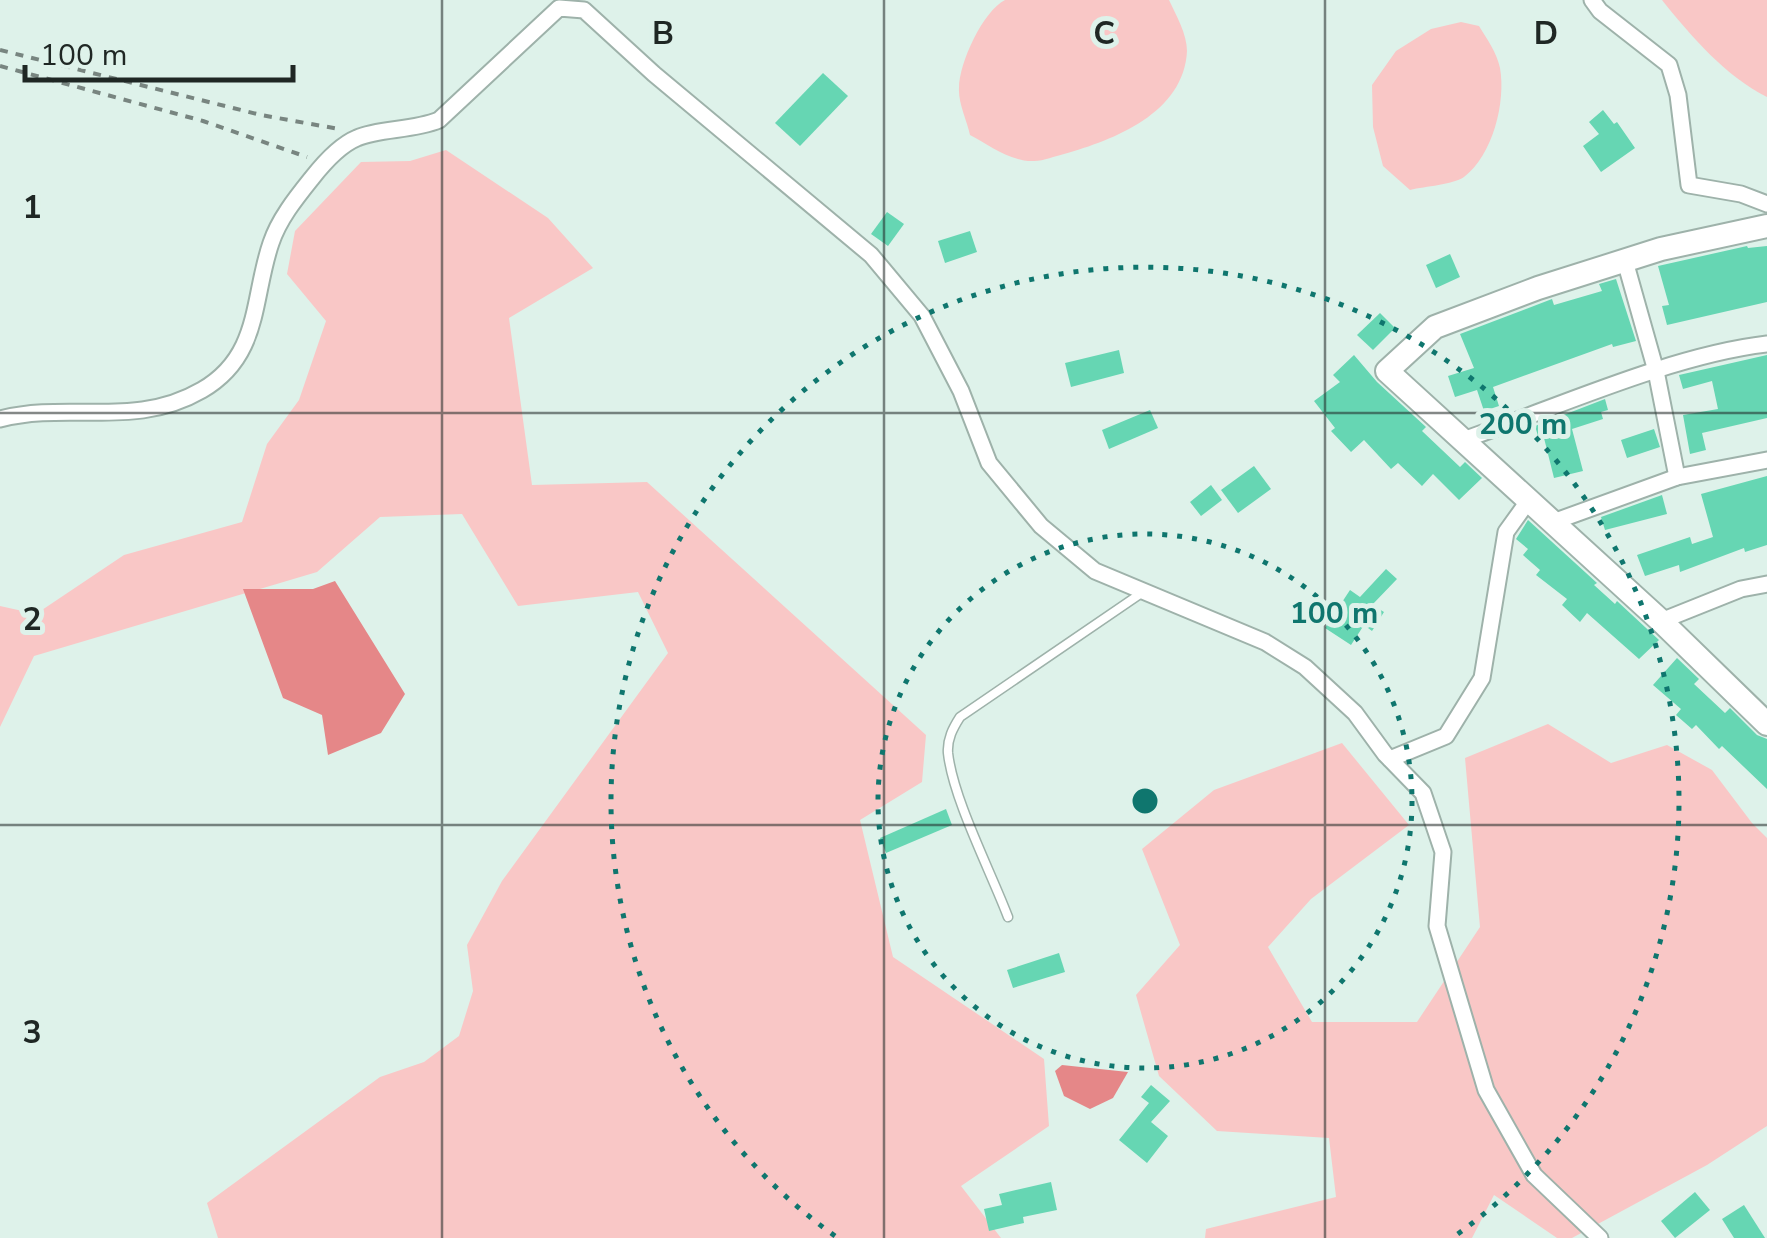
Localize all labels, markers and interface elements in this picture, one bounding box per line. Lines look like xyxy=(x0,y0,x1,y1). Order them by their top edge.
text: B xyxy=(652,12,674,55)
text: C xyxy=(1093,12,1115,55)
text: D xyxy=(1534,12,1558,55)
scale bar xyxy=(25,20,292,82)
text: 100 m xyxy=(40,35,127,76)
text: 1 xyxy=(22,186,42,229)
text: 200 m xyxy=(1479,404,1567,445)
text: 100 m xyxy=(1290,593,1378,634)
text: 2 xyxy=(22,598,42,641)
centre of rings xyxy=(1127,783,1163,819)
text: 3 xyxy=(22,1011,42,1054)

